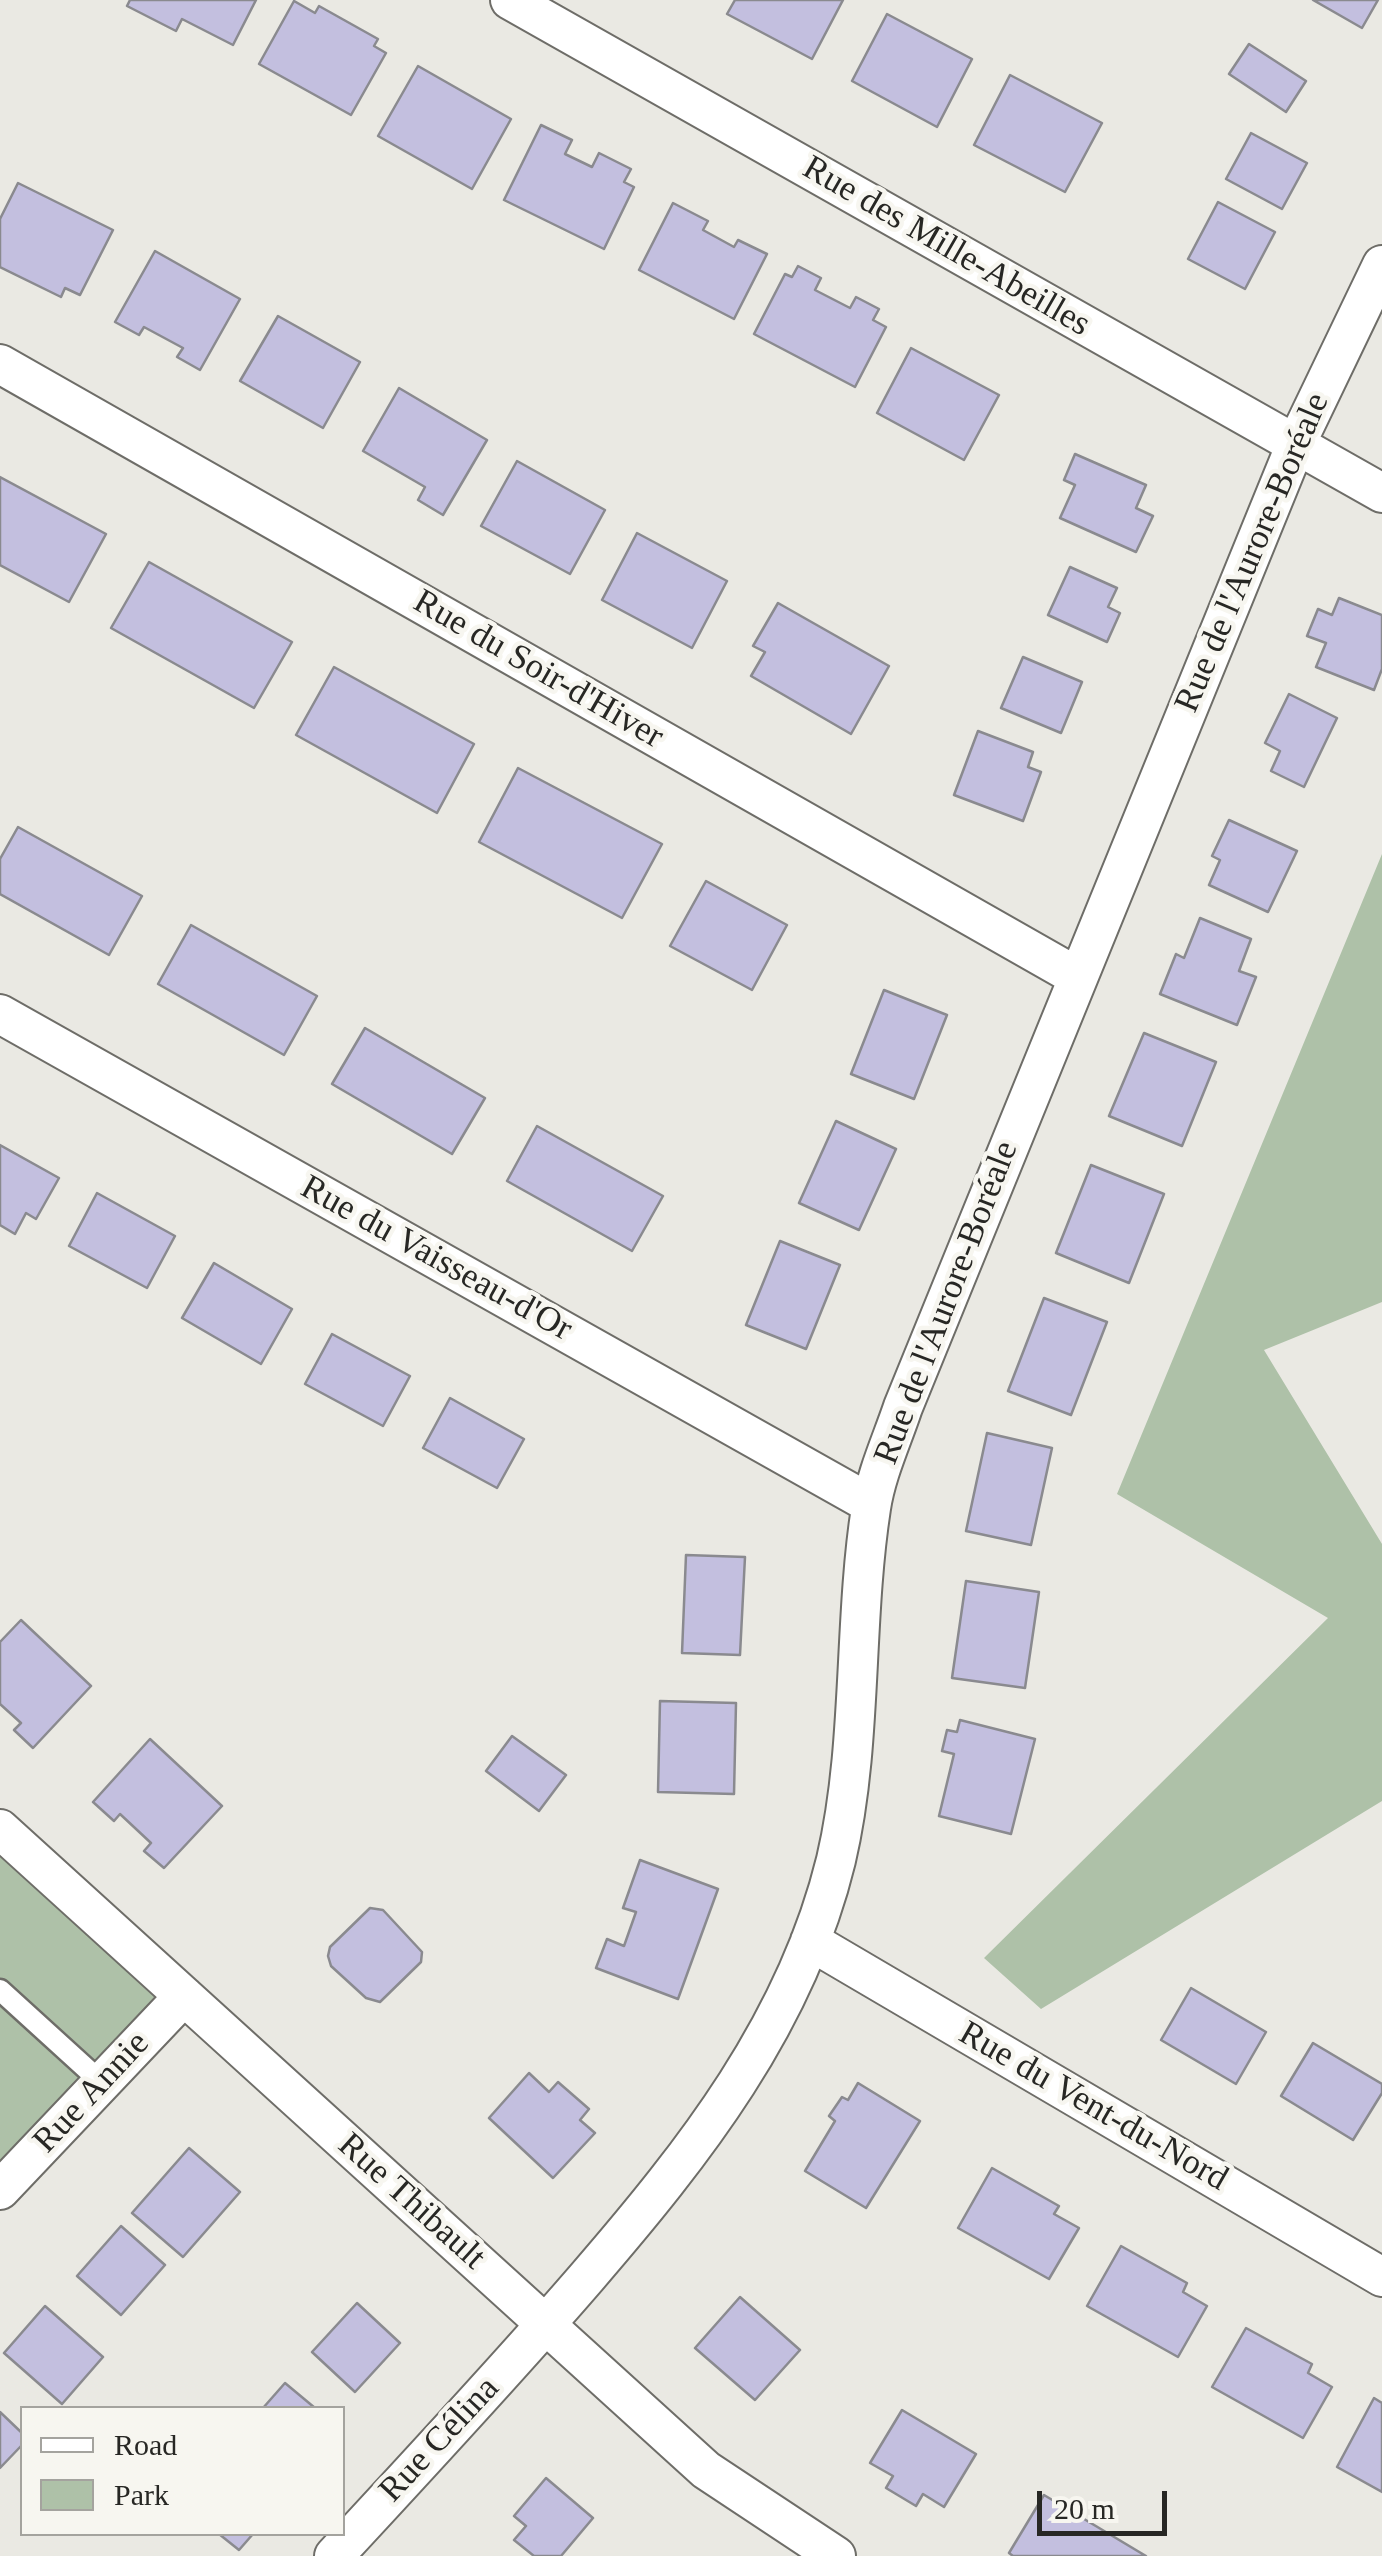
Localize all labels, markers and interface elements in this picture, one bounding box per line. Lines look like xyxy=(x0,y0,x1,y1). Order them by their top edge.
street label: Rue des Mille-Abeilles xyxy=(795,148,1097,346)
street label: Rue de l'Aurore-Boréale xyxy=(1167,387,1339,719)
street label: Rue du Soir-d'Hiver xyxy=(406,581,670,759)
street label: Rue de l'Aurore-Boréale xyxy=(866,1136,1028,1470)
street label: Rue du Vaisseau-d'Or xyxy=(293,1167,579,1351)
street label: Rue du Vent-du-Nord xyxy=(951,2013,1235,2201)
street label: Rue Annie xyxy=(25,2024,159,2162)
street label: Rue Thibault xyxy=(329,2125,493,2279)
street label: Rue Célina xyxy=(371,2368,509,2512)
legend xyxy=(20,2406,345,2536)
text: Road xyxy=(114,2428,177,2461)
scale bar xyxy=(1042,2471,1172,2533)
text: Park xyxy=(114,2478,169,2511)
text: 20 m xyxy=(1054,2492,1115,2525)

